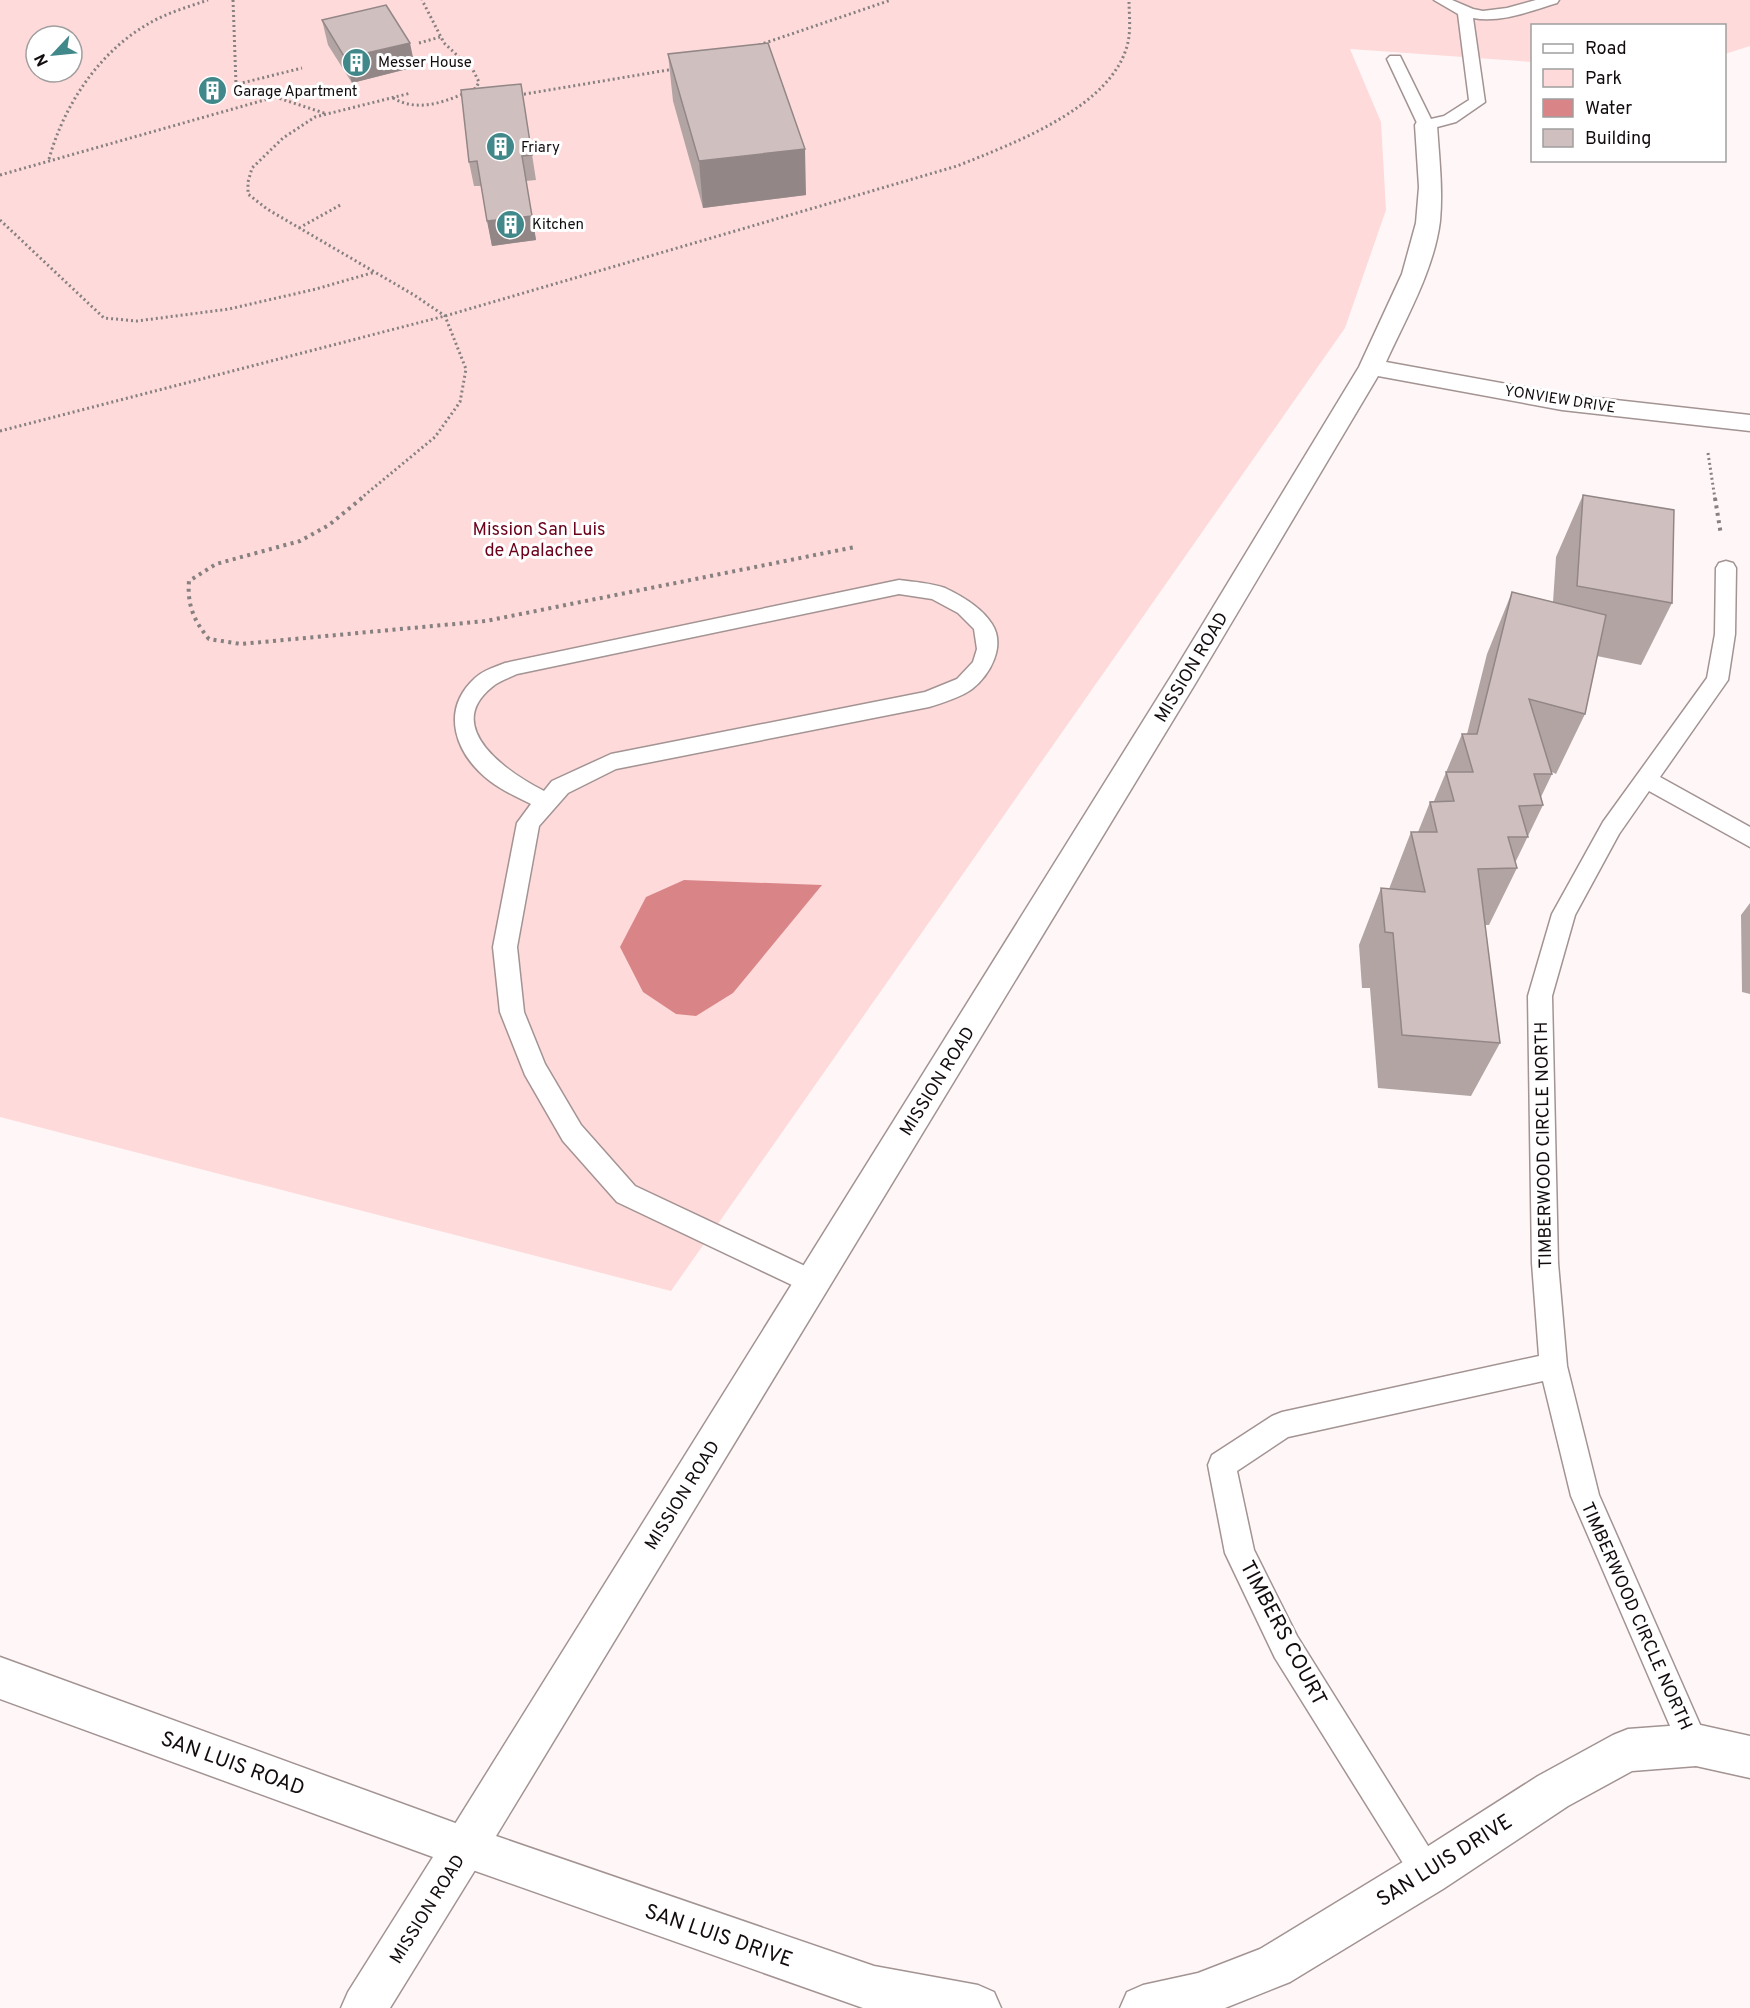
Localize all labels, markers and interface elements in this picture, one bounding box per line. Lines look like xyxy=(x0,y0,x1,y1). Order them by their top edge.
north arrow xyxy=(24,24,84,84)
legend xyxy=(1531,24,1726,162)
text: Road xyxy=(1585,38,1627,61)
building icon: Messer House xyxy=(341,46,373,78)
text: N xyxy=(31,50,54,69)
place label: Messer House xyxy=(378,54,472,73)
text: Park xyxy=(1585,68,1622,91)
building icon: Garage Apartment xyxy=(196,75,228,107)
place label: Garage Apartment xyxy=(233,83,358,102)
text: Water xyxy=(1585,98,1632,121)
text: Building xyxy=(1585,128,1651,151)
building icon: Friary xyxy=(484,131,516,163)
place label: Friary xyxy=(521,139,560,158)
building icon: Kitchen xyxy=(495,208,527,240)
place label: Kitchen xyxy=(532,216,584,235)
street label: YONVIEW DRIVE xyxy=(1503,382,1617,419)
park label: Mission San Luis de Apalachee xyxy=(473,519,605,563)
street label: MISSION ROAD xyxy=(1150,608,1234,727)
street label: TIMBERWOOD CIRCLE NORTH xyxy=(1531,1021,1558,1269)
street label: MISSION ROAD xyxy=(896,1023,981,1141)
street label: MISSION ROAD xyxy=(641,1437,726,1555)
street label: TIMBERWOOD CIRCLE NORTH xyxy=(1575,1499,1696,1734)
street label: TIMBERS COURT xyxy=(1233,1556,1332,1711)
street label: SAN LUIS ROAD xyxy=(157,1726,308,1803)
street label: SAN LUIS DRIVE xyxy=(1372,1809,1518,1914)
street label: MISSION ROAD xyxy=(386,1851,471,1969)
street label: SAN LUIS DRIVE xyxy=(641,1898,796,1974)

